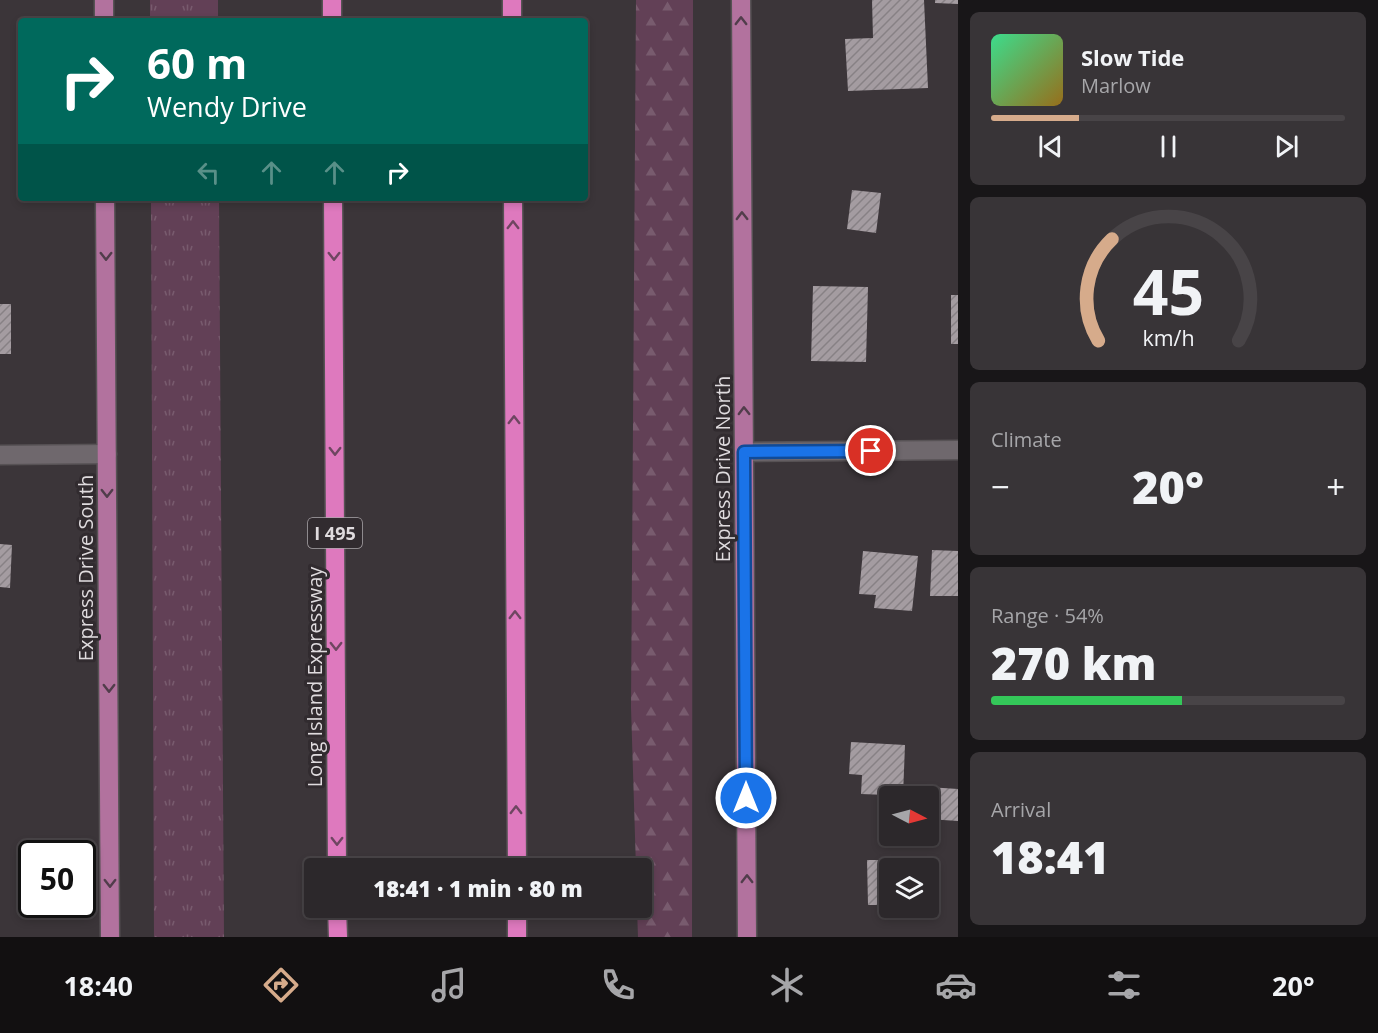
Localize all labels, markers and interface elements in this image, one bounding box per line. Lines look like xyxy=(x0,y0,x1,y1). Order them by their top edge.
one-way arrow xyxy=(735,16,747,25)
text: 60 m xyxy=(147,34,247,91)
icon: right xyxy=(48,42,126,120)
text: Slow Tide xyxy=(1081,42,1184,72)
text: Marlow xyxy=(1081,72,1151,99)
text: Wendy Drive xyxy=(147,88,307,125)
icon: previous xyxy=(1034,130,1067,163)
icon: pause xyxy=(1152,130,1185,163)
icon: next xyxy=(1270,130,1303,163)
icon: left xyxy=(192,156,225,189)
icon: ahead xyxy=(255,156,288,189)
icon: ahead xyxy=(318,156,351,189)
icon: right xyxy=(381,156,414,189)
one-way arrow xyxy=(736,211,748,220)
one-way arrow xyxy=(507,221,519,230)
text: 45 xyxy=(1132,248,1204,333)
one-way arrow xyxy=(100,252,112,261)
one-way arrow xyxy=(327,252,340,261)
text: km/h xyxy=(1142,323,1194,352)
street label: Express Drive North xyxy=(709,376,736,562)
one-way arrow xyxy=(738,406,750,415)
one-way arrow xyxy=(508,416,520,425)
pin xyxy=(845,425,896,476)
text: Climate xyxy=(991,426,1062,453)
icon: arrive xyxy=(854,434,887,467)
one-way arrow xyxy=(329,447,341,456)
text: 20° xyxy=(1132,456,1204,517)
text: − xyxy=(991,464,1010,509)
text: + xyxy=(1326,464,1345,509)
street label: Express Drive South xyxy=(72,475,99,661)
one-way arrow xyxy=(101,489,114,498)
road number: I 495 xyxy=(308,518,362,548)
street label: Long Island Expressway xyxy=(301,566,328,787)
text: Range · 54% xyxy=(991,602,1104,629)
one-way arrow xyxy=(509,611,521,620)
text: 270 km xyxy=(991,632,1156,693)
one-way arrow xyxy=(330,642,342,651)
one-way arrow xyxy=(103,684,115,693)
position arrow xyxy=(714,766,778,830)
north arrow xyxy=(879,786,939,846)
map controls xyxy=(879,786,939,918)
text: Arrival xyxy=(991,796,1051,823)
one-way arrow xyxy=(510,806,523,815)
text: 18:41 xyxy=(991,826,1109,887)
one-way arrow xyxy=(331,837,343,846)
speed limit sign: 50 xyxy=(18,840,96,918)
button: layers xyxy=(879,858,939,918)
text: 18:41 · 1 min · 80 m xyxy=(373,873,583,903)
one-way arrow xyxy=(741,874,753,883)
one-way arrow xyxy=(104,879,116,888)
icon: directions xyxy=(260,964,302,1006)
icon: music xyxy=(428,964,470,1006)
icon: phone xyxy=(597,964,639,1006)
icon: climate xyxy=(766,964,808,1006)
icon: car xyxy=(935,964,977,1006)
icon: filters xyxy=(1103,964,1145,1006)
text: 18:40 xyxy=(63,967,133,1004)
text: 20° xyxy=(1272,967,1315,1004)

